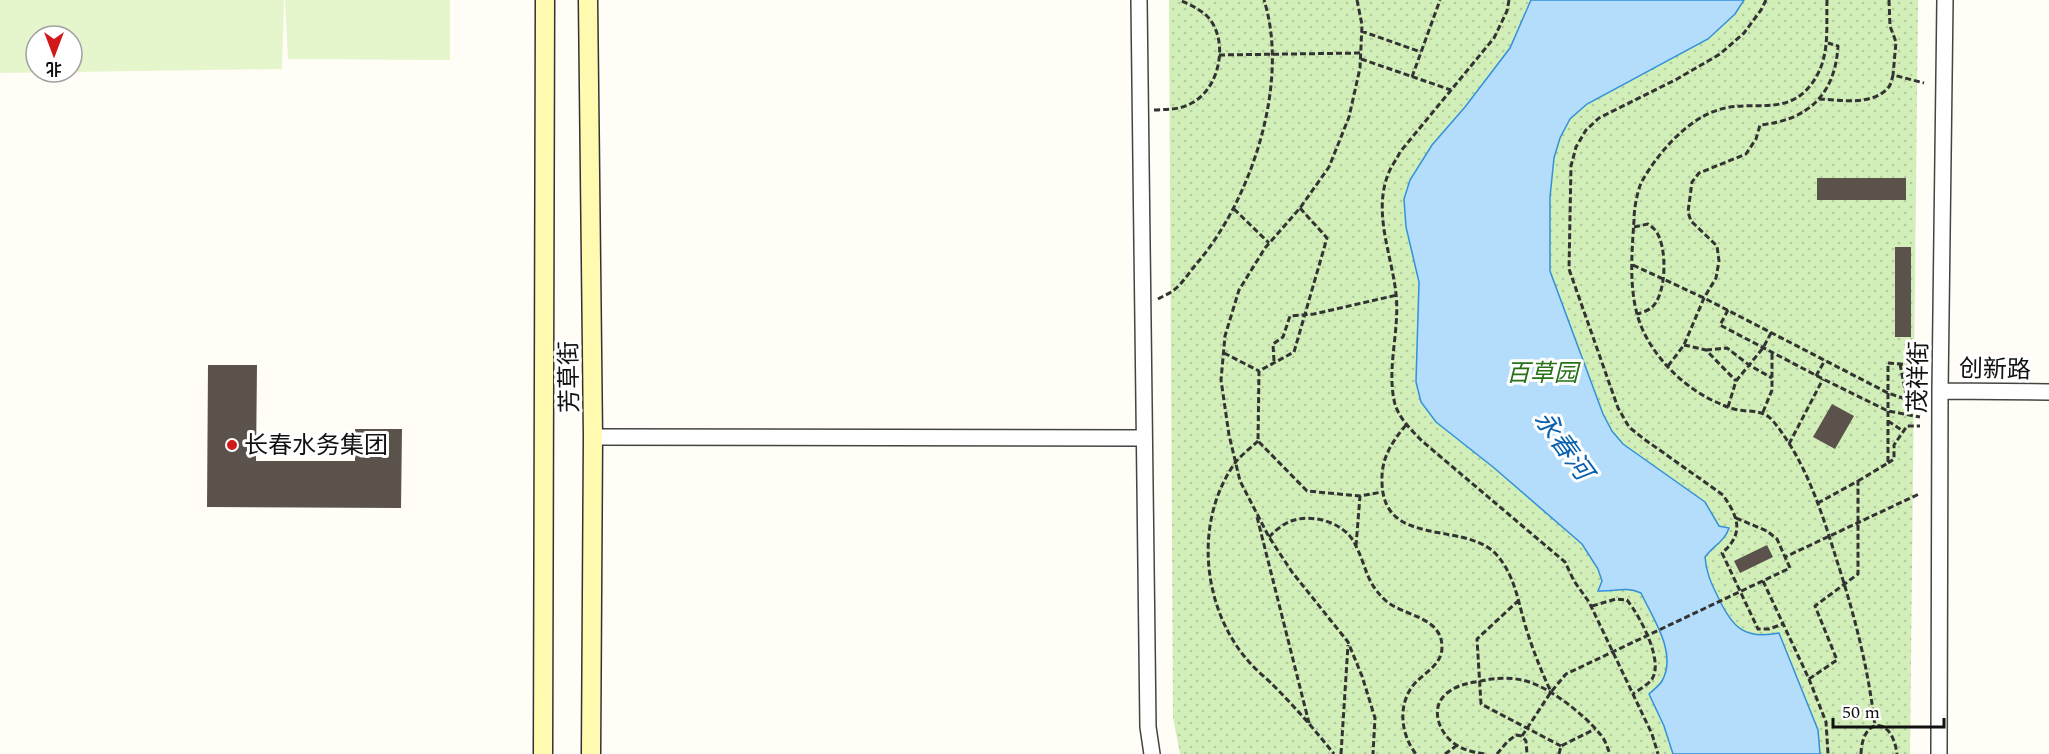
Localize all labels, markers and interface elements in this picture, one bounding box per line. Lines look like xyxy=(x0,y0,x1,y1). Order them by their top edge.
north arrow xyxy=(24,24,84,84)
text: 北 xyxy=(46,56,62,80)
street label: 芳草街 xyxy=(551,341,589,413)
street label: 茂祥街 xyxy=(1900,341,1938,413)
street label: 创新路 xyxy=(1959,351,2031,389)
park label: 百草园 xyxy=(1506,356,1581,392)
water label: 永春河 xyxy=(1524,402,1605,493)
place label: 长春水务集团 xyxy=(244,428,388,464)
marker: 长春水务集团 xyxy=(225,438,239,452)
scale bar xyxy=(1833,691,1944,729)
text: 50 m xyxy=(1842,699,1880,726)

